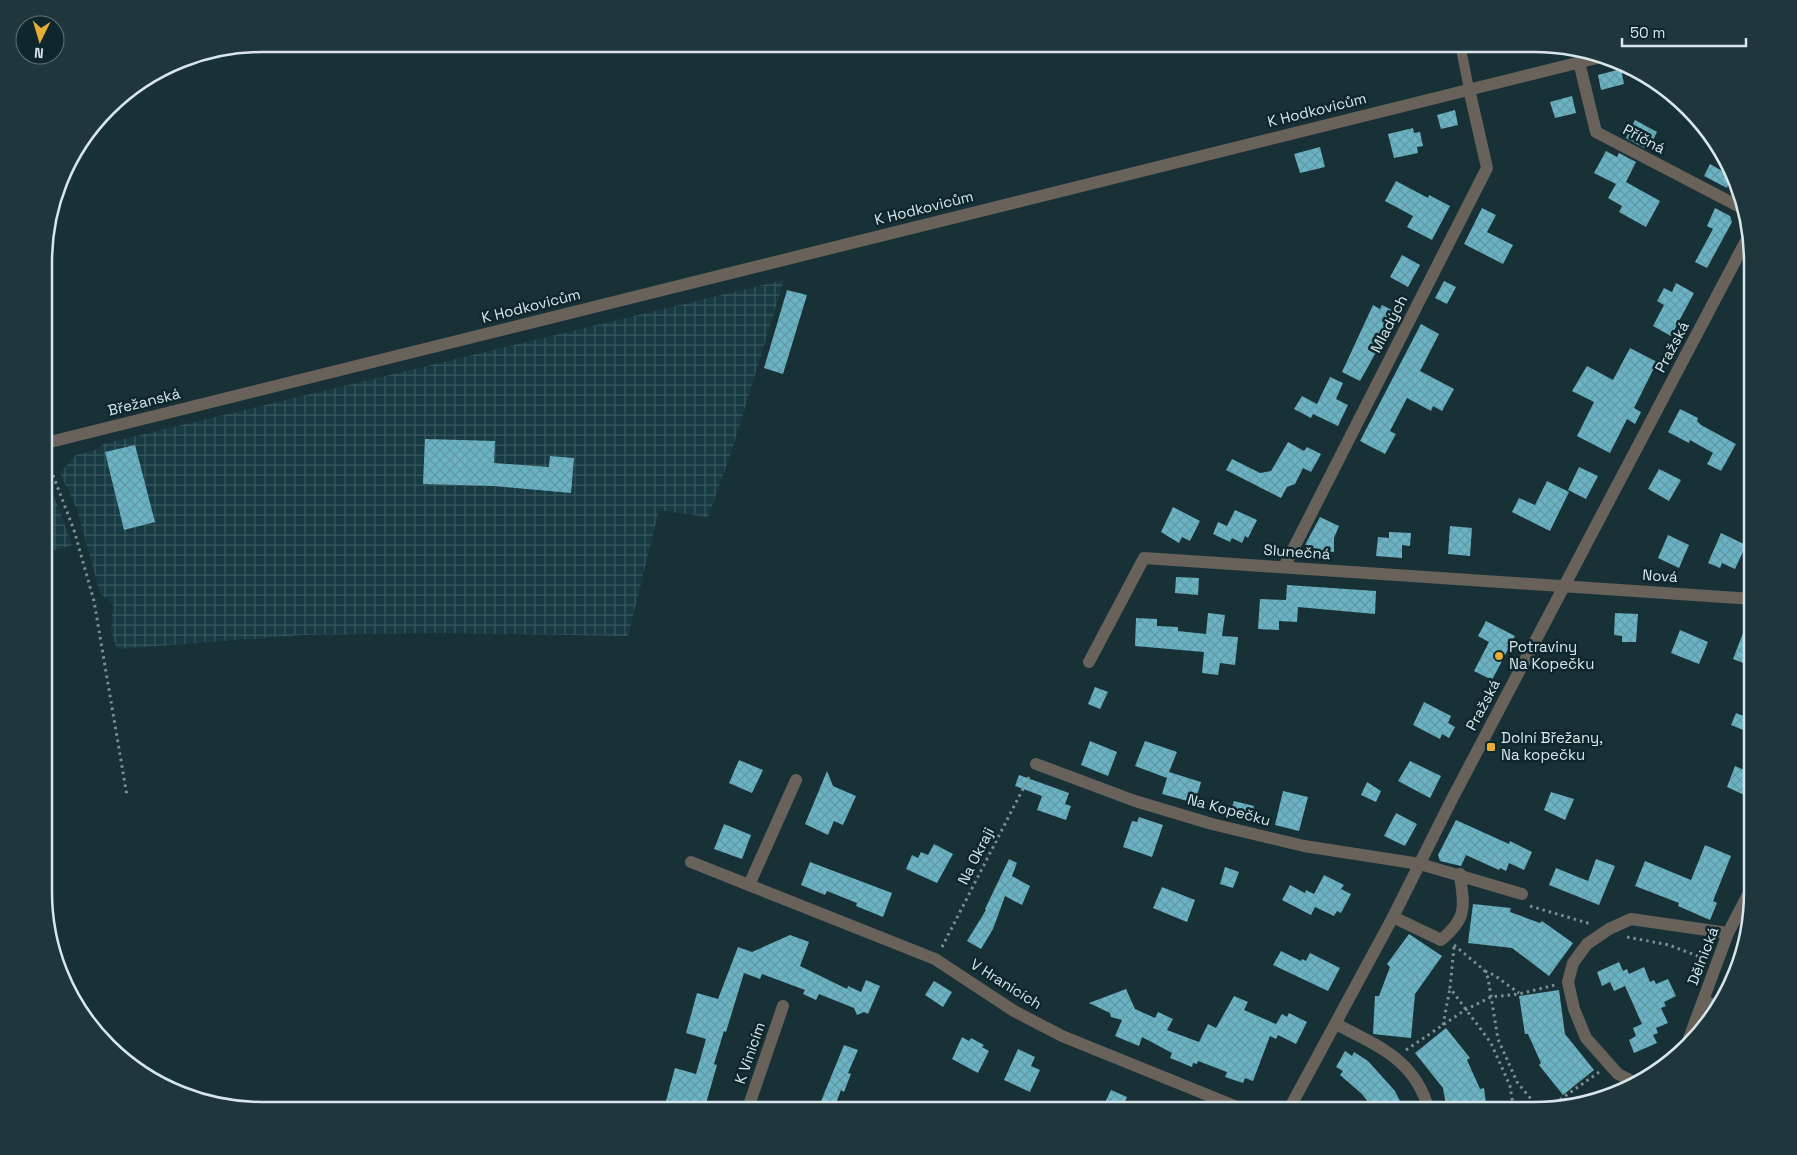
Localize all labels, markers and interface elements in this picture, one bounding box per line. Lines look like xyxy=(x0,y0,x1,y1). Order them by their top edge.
north arrow xyxy=(15,15,65,65)
scale bar xyxy=(1622,15,1746,47)
text: 50 m xyxy=(1630,23,1665,42)
text: N xyxy=(33,44,44,62)
street label: K Hodkovicům xyxy=(1265,88,1368,131)
street label: Příčná xyxy=(1620,120,1669,158)
street label: K Hodkovicům xyxy=(872,186,975,229)
street label: K Hodkovicům xyxy=(479,284,582,327)
street label: Mladých xyxy=(1366,292,1411,356)
street label: Pražská xyxy=(1650,318,1693,376)
street label: Břežanská xyxy=(106,383,182,420)
street label: Slunečná xyxy=(1263,540,1331,563)
street label: Nová xyxy=(1642,565,1679,586)
place label: Potraviny Na Kopečku xyxy=(1509,637,1594,673)
marker: Potraviny Na Kopečku xyxy=(1493,650,1505,662)
street label: Pražská xyxy=(1461,676,1504,734)
place label: Dolní Břežany, Na kopečku xyxy=(1501,728,1603,764)
marker: Dolní Břežany, Na kopečku xyxy=(1485,741,1497,753)
street label: Na Kopečku xyxy=(1185,789,1273,830)
street label: Na Okraji xyxy=(953,824,998,888)
street label: Dělnická xyxy=(1683,924,1722,988)
street label: V Hranicích xyxy=(967,954,1045,1013)
street label: K Vinicím xyxy=(730,1019,769,1086)

